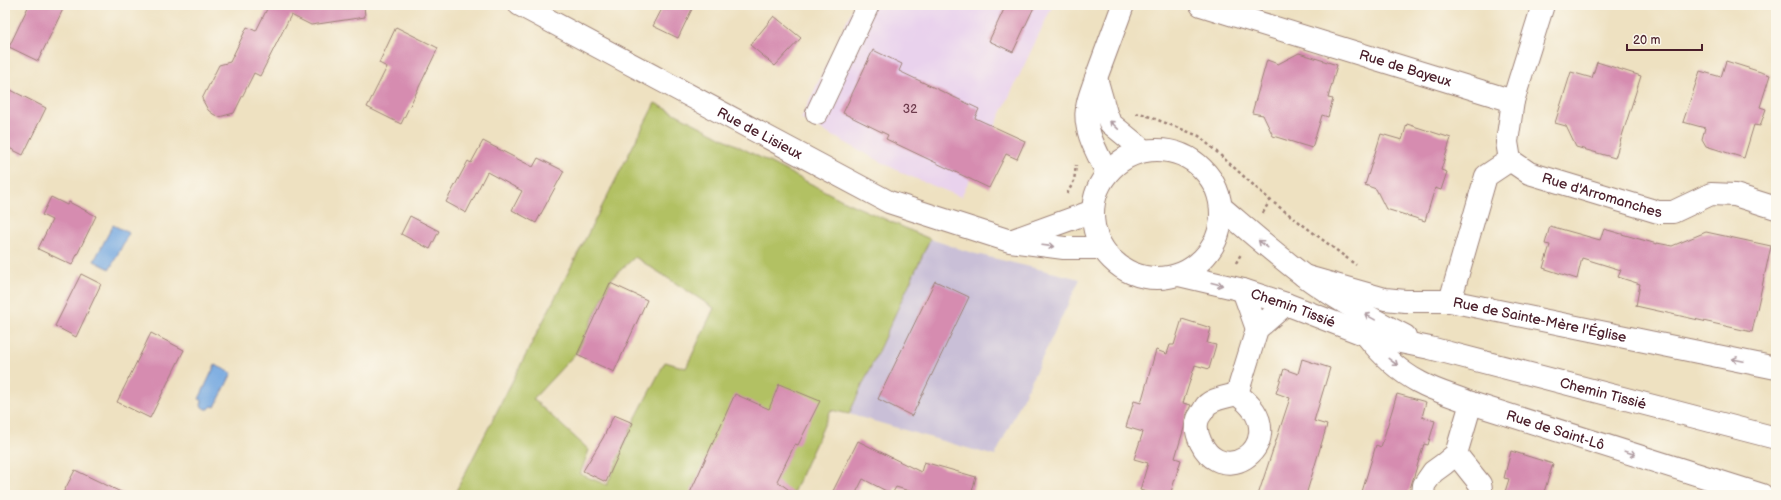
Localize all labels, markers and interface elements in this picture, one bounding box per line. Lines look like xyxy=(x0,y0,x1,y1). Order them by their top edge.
scale bar xyxy=(1627,26,1702,52)
text: 20 m xyxy=(1633,33,1660,48)
street label: Rue de Bayeux xyxy=(1357,46,1454,91)
house number: 32 xyxy=(903,102,917,117)
street label: Rue de Lisieux xyxy=(714,104,806,163)
one-way arrow xyxy=(1109,121,1119,130)
street label: Rue d'Arromanches xyxy=(1540,169,1662,221)
one-way arrow xyxy=(1258,239,1269,248)
one-way arrow xyxy=(1041,242,1054,250)
one-way arrow xyxy=(1210,281,1223,288)
street label: Chemin Tissié xyxy=(1249,285,1338,332)
street label: Rue de Sainte-Mère l'Église xyxy=(1451,294,1628,346)
one-way arrow xyxy=(1364,313,1376,321)
one-way arrow xyxy=(1732,356,1745,364)
one-way arrow xyxy=(1387,358,1398,367)
street label: Chemin Tissié xyxy=(1558,374,1649,413)
street label: Rue de Saint-Lô xyxy=(1504,407,1607,454)
one-way arrow xyxy=(1624,450,1637,457)

